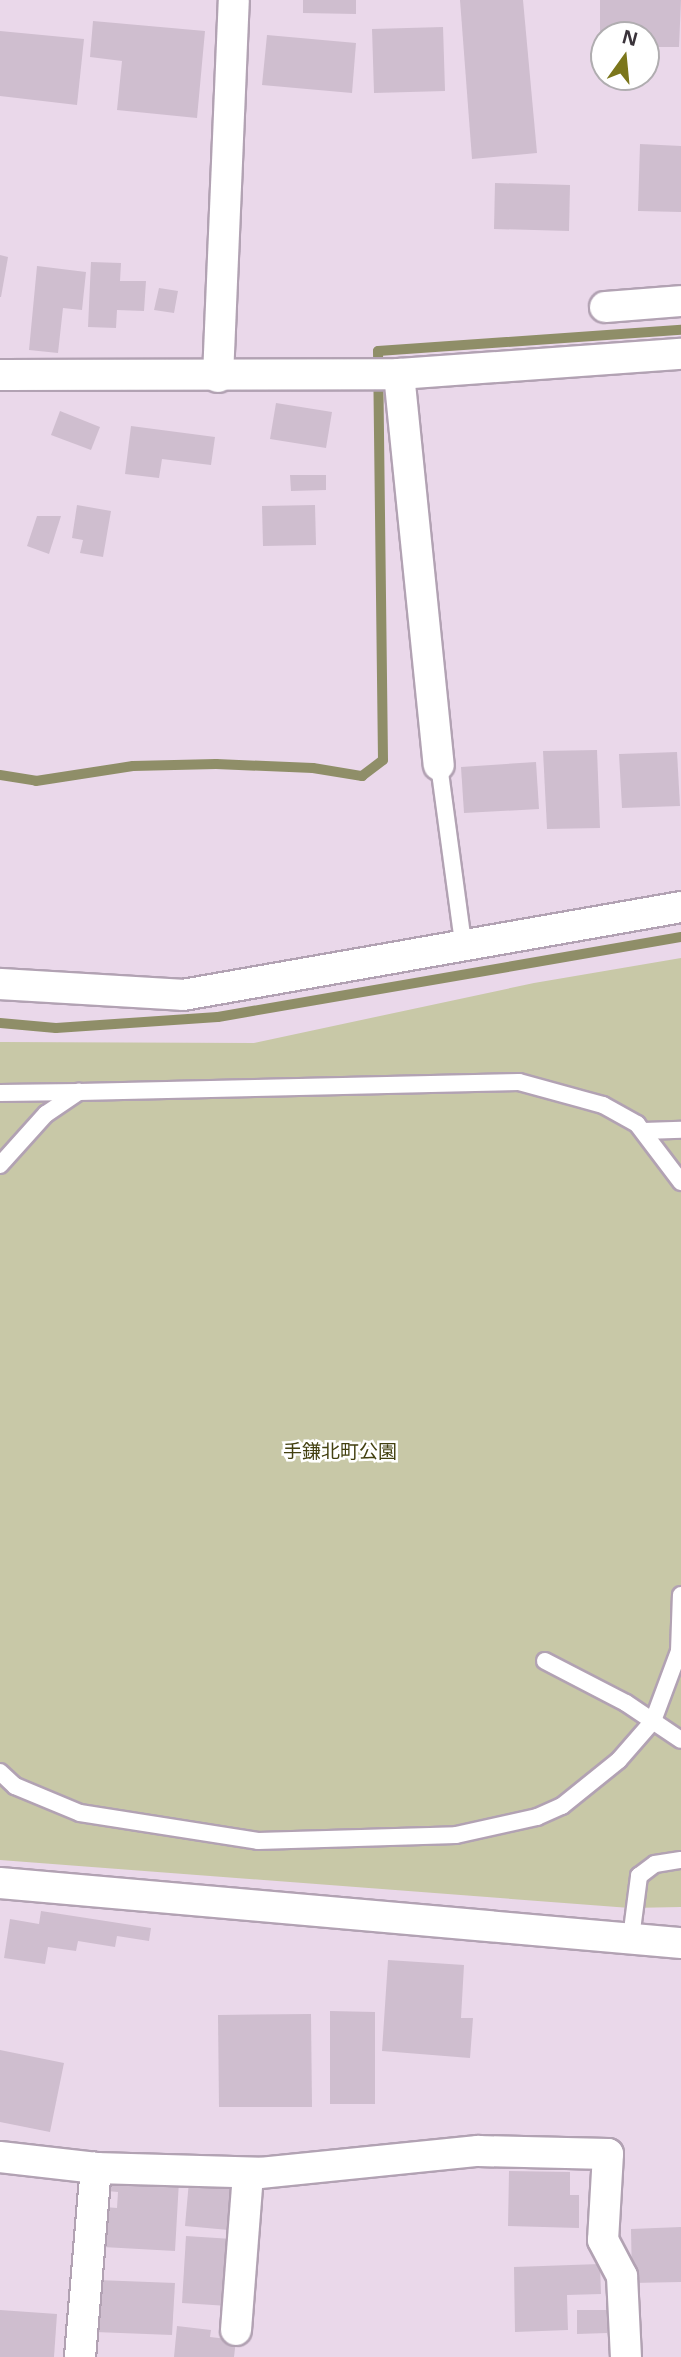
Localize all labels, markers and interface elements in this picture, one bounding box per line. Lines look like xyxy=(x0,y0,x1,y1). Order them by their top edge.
north arrow xyxy=(590,21,660,91)
text: N xyxy=(619,23,641,52)
park label: 手鎌北町公園 xyxy=(283,1441,397,1463)

